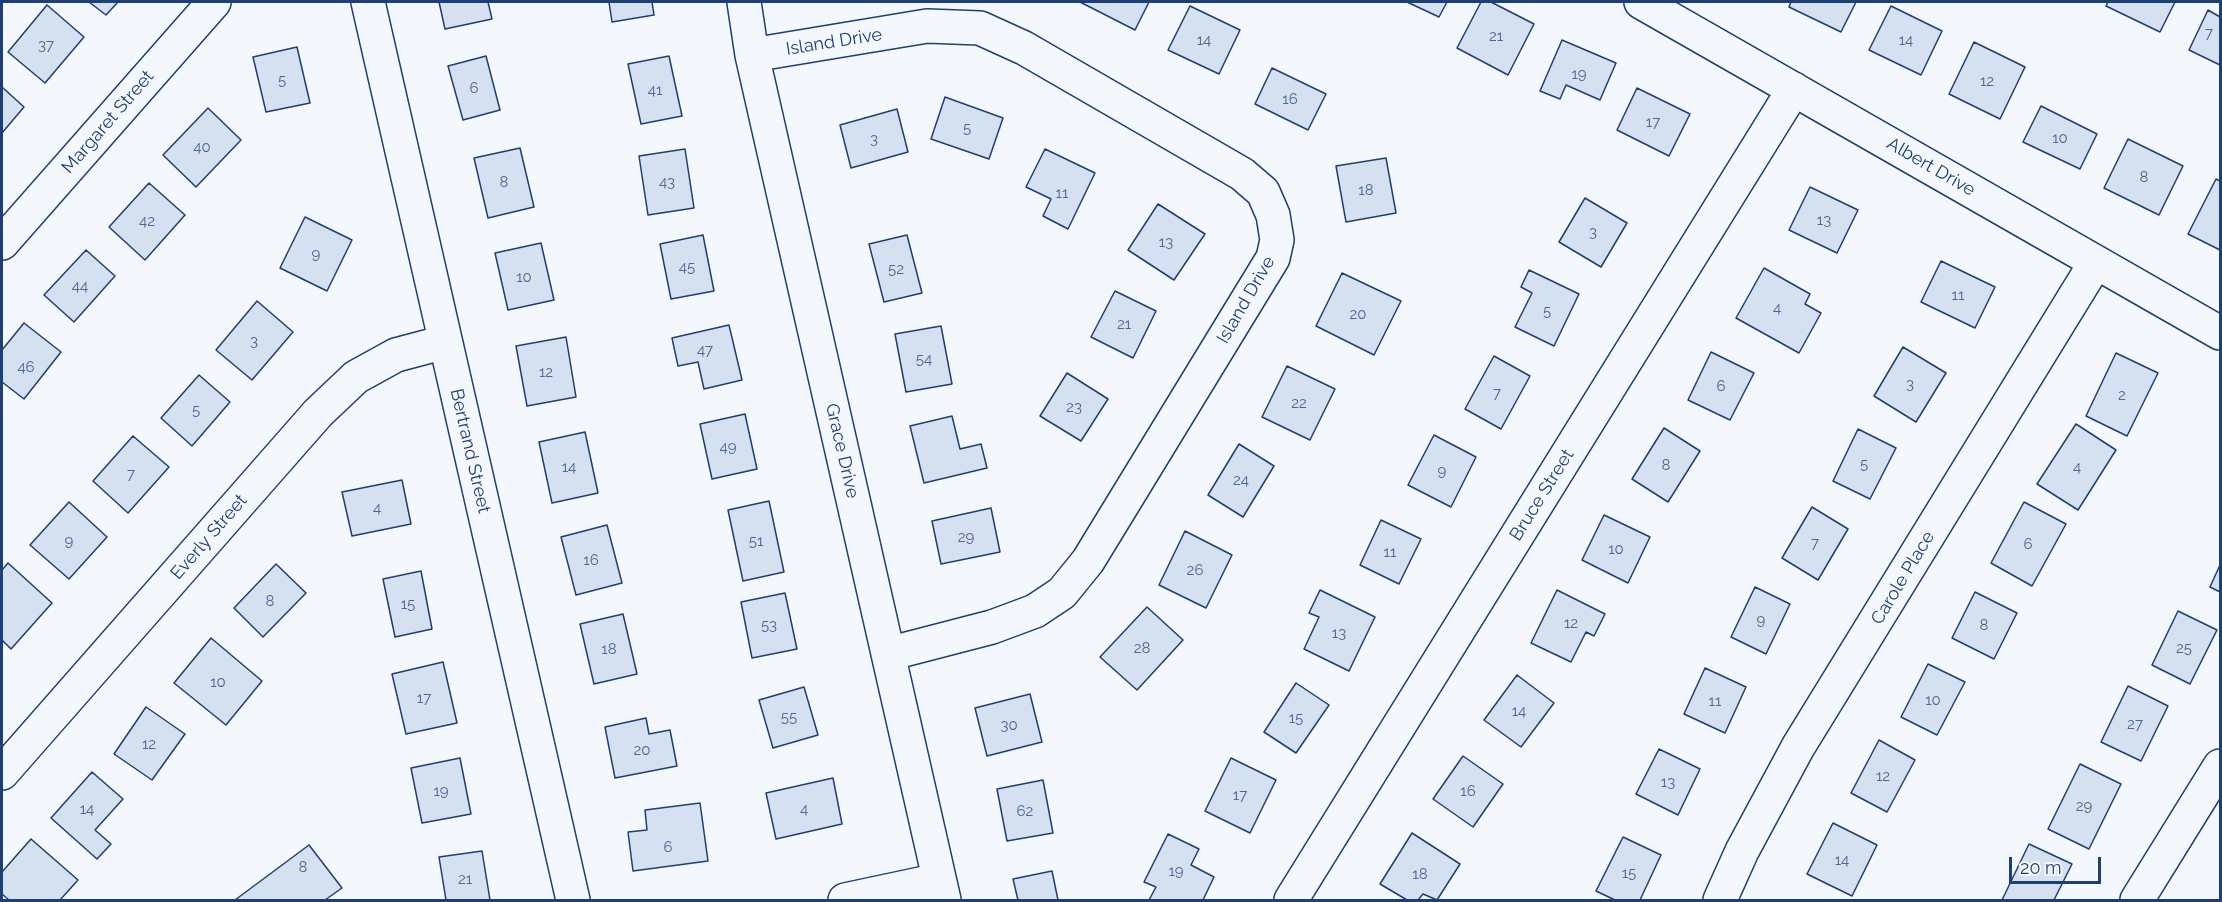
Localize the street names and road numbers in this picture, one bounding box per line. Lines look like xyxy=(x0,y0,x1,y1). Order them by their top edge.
street label: Island Drive xyxy=(784,24,884,60)
street label: Margaret Street xyxy=(57,66,159,178)
street label: Albert Drive xyxy=(1883,133,1979,201)
street label: Island Drive xyxy=(1212,253,1280,347)
street label: Bertrand Street xyxy=(445,387,495,515)
street label: Grace Drive xyxy=(821,401,863,501)
street label: Bruce Street xyxy=(1505,445,1579,545)
street label: Everly Street xyxy=(166,490,252,584)
street label: Carole Place xyxy=(1867,527,1939,629)

